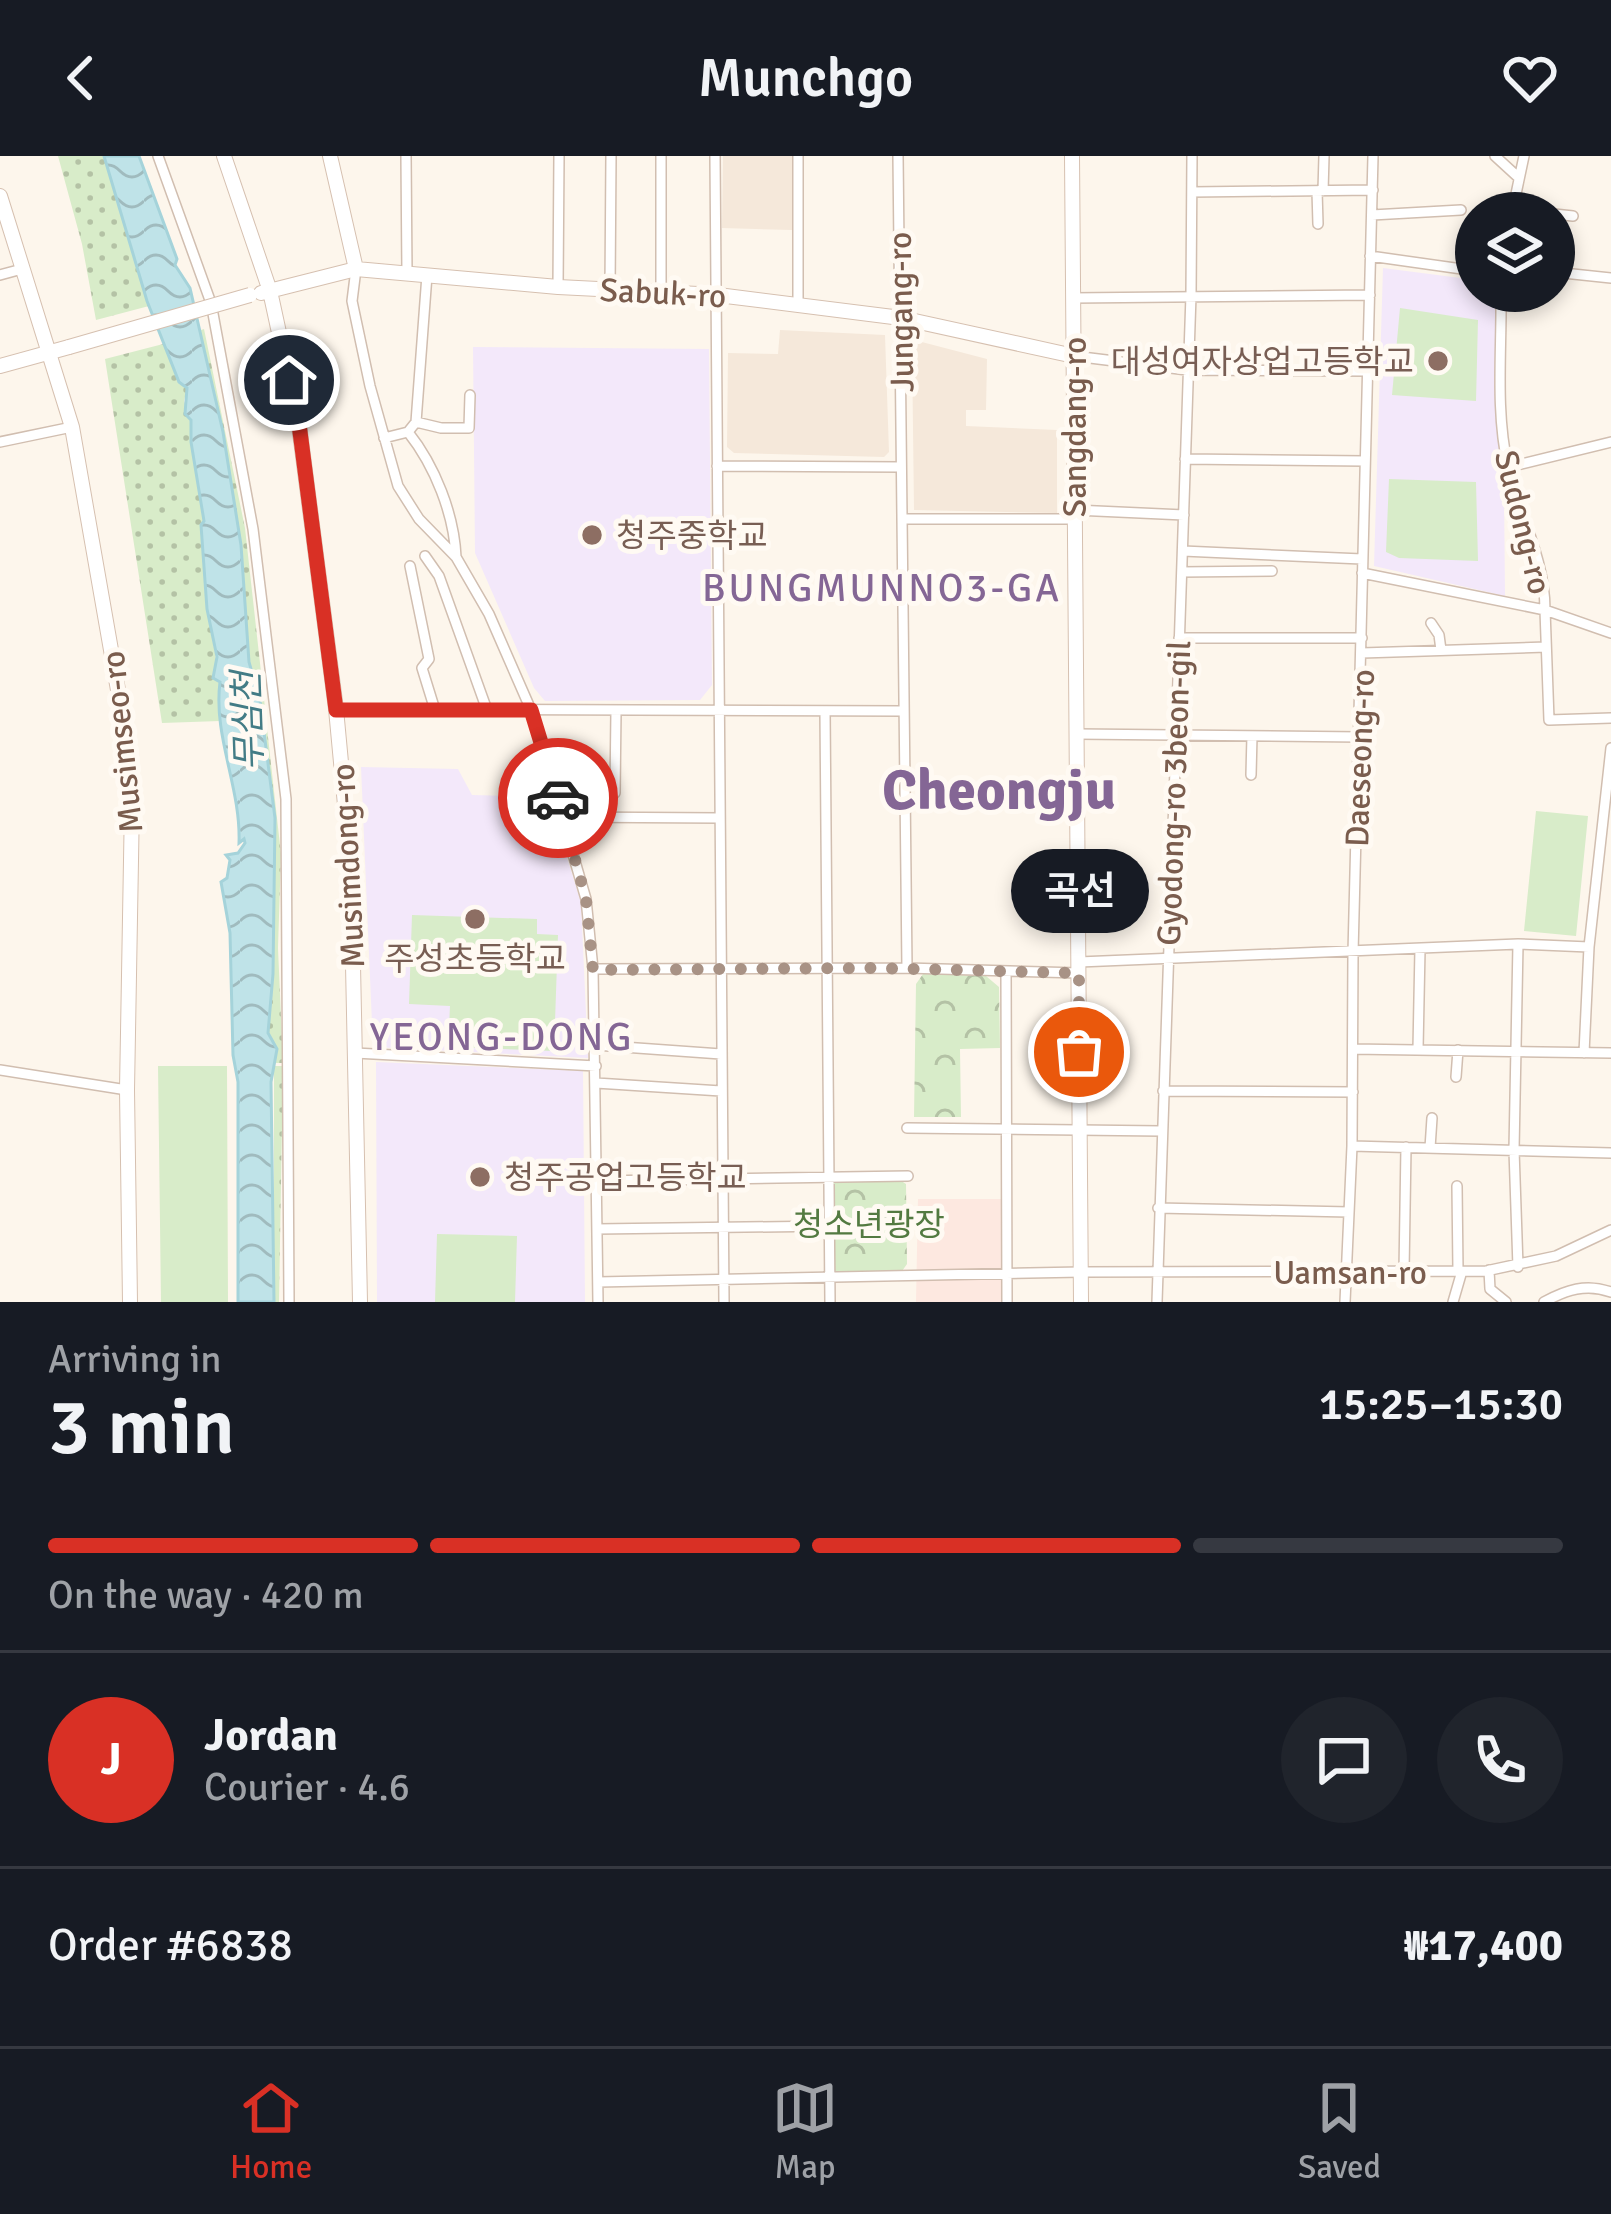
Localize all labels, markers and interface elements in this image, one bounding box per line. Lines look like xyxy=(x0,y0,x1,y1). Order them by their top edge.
icon: back xyxy=(48,45,114,111)
text: Munchgo xyxy=(698,45,913,112)
icon: heart xyxy=(1497,45,1563,111)
map controls xyxy=(1455,192,1575,312)
button: layers xyxy=(1455,192,1575,312)
street label: Jungang-ro xyxy=(880,231,923,393)
street label: Sabuk-ro xyxy=(599,270,727,317)
pin xyxy=(238,329,340,431)
street label: Sangdang-ro xyxy=(1055,337,1096,517)
place label: 대성여자상업고등학교 xyxy=(1110,342,1414,383)
icon: home xyxy=(256,347,322,413)
marker: 대성여자상업고등학교 xyxy=(1425,348,1451,374)
street label: Sudong-ro xyxy=(1485,446,1560,598)
place label: 청주중학교 xyxy=(616,516,768,557)
marker: 청주중학교 xyxy=(579,522,605,548)
district label: BUNGMUNNO3-GA xyxy=(702,564,1062,612)
street label: Gyodong-ro 3beon-gil xyxy=(1149,640,1200,946)
street label: Musimseo-ro xyxy=(93,649,152,835)
water label: 무심천 xyxy=(224,667,273,771)
street label: Daeseong-ro xyxy=(1337,668,1384,848)
courier xyxy=(498,738,618,858)
district label: Cheongju xyxy=(882,755,1116,826)
street label: Musimdong-ro xyxy=(323,763,374,969)
icon: car xyxy=(525,765,591,831)
callout: 곡선 xyxy=(1010,848,1148,932)
text: 곡선 xyxy=(1044,867,1116,915)
marker: 주성초등학교 xyxy=(462,906,488,932)
place label: 주성초등학교 xyxy=(384,939,566,980)
pin xyxy=(1028,1001,1130,1103)
district label: YEONG-DONG xyxy=(370,1013,634,1061)
icon: bag xyxy=(1046,1019,1112,1085)
place label: 청주공업고등학교 xyxy=(504,1158,747,1199)
marker: 청주공업고등학교 xyxy=(467,1164,493,1190)
park label: 청소년광장 xyxy=(793,1205,945,1246)
street label: Uamsan-ro xyxy=(1273,1253,1427,1294)
text: Arriving in xyxy=(48,1335,222,1383)
text: 15:25–15:30 xyxy=(1319,1377,1563,1432)
text: 3 min xyxy=(48,1380,235,1476)
text: On the way · 420 m xyxy=(48,1571,364,1619)
button: chat xyxy=(1281,1697,1407,1823)
button: phone xyxy=(1437,1697,1563,1823)
text: Jordan xyxy=(204,1708,338,1763)
text: J xyxy=(100,1732,122,1787)
text: Courier · 4.6 xyxy=(204,1763,410,1811)
text: Order #6838 xyxy=(48,1918,293,1973)
text: ₩17,400 xyxy=(1404,1918,1563,1973)
tab: Home xyxy=(230,2075,312,2188)
tab: Map xyxy=(772,2075,838,2188)
tab: Saved xyxy=(1298,2075,1381,2188)

